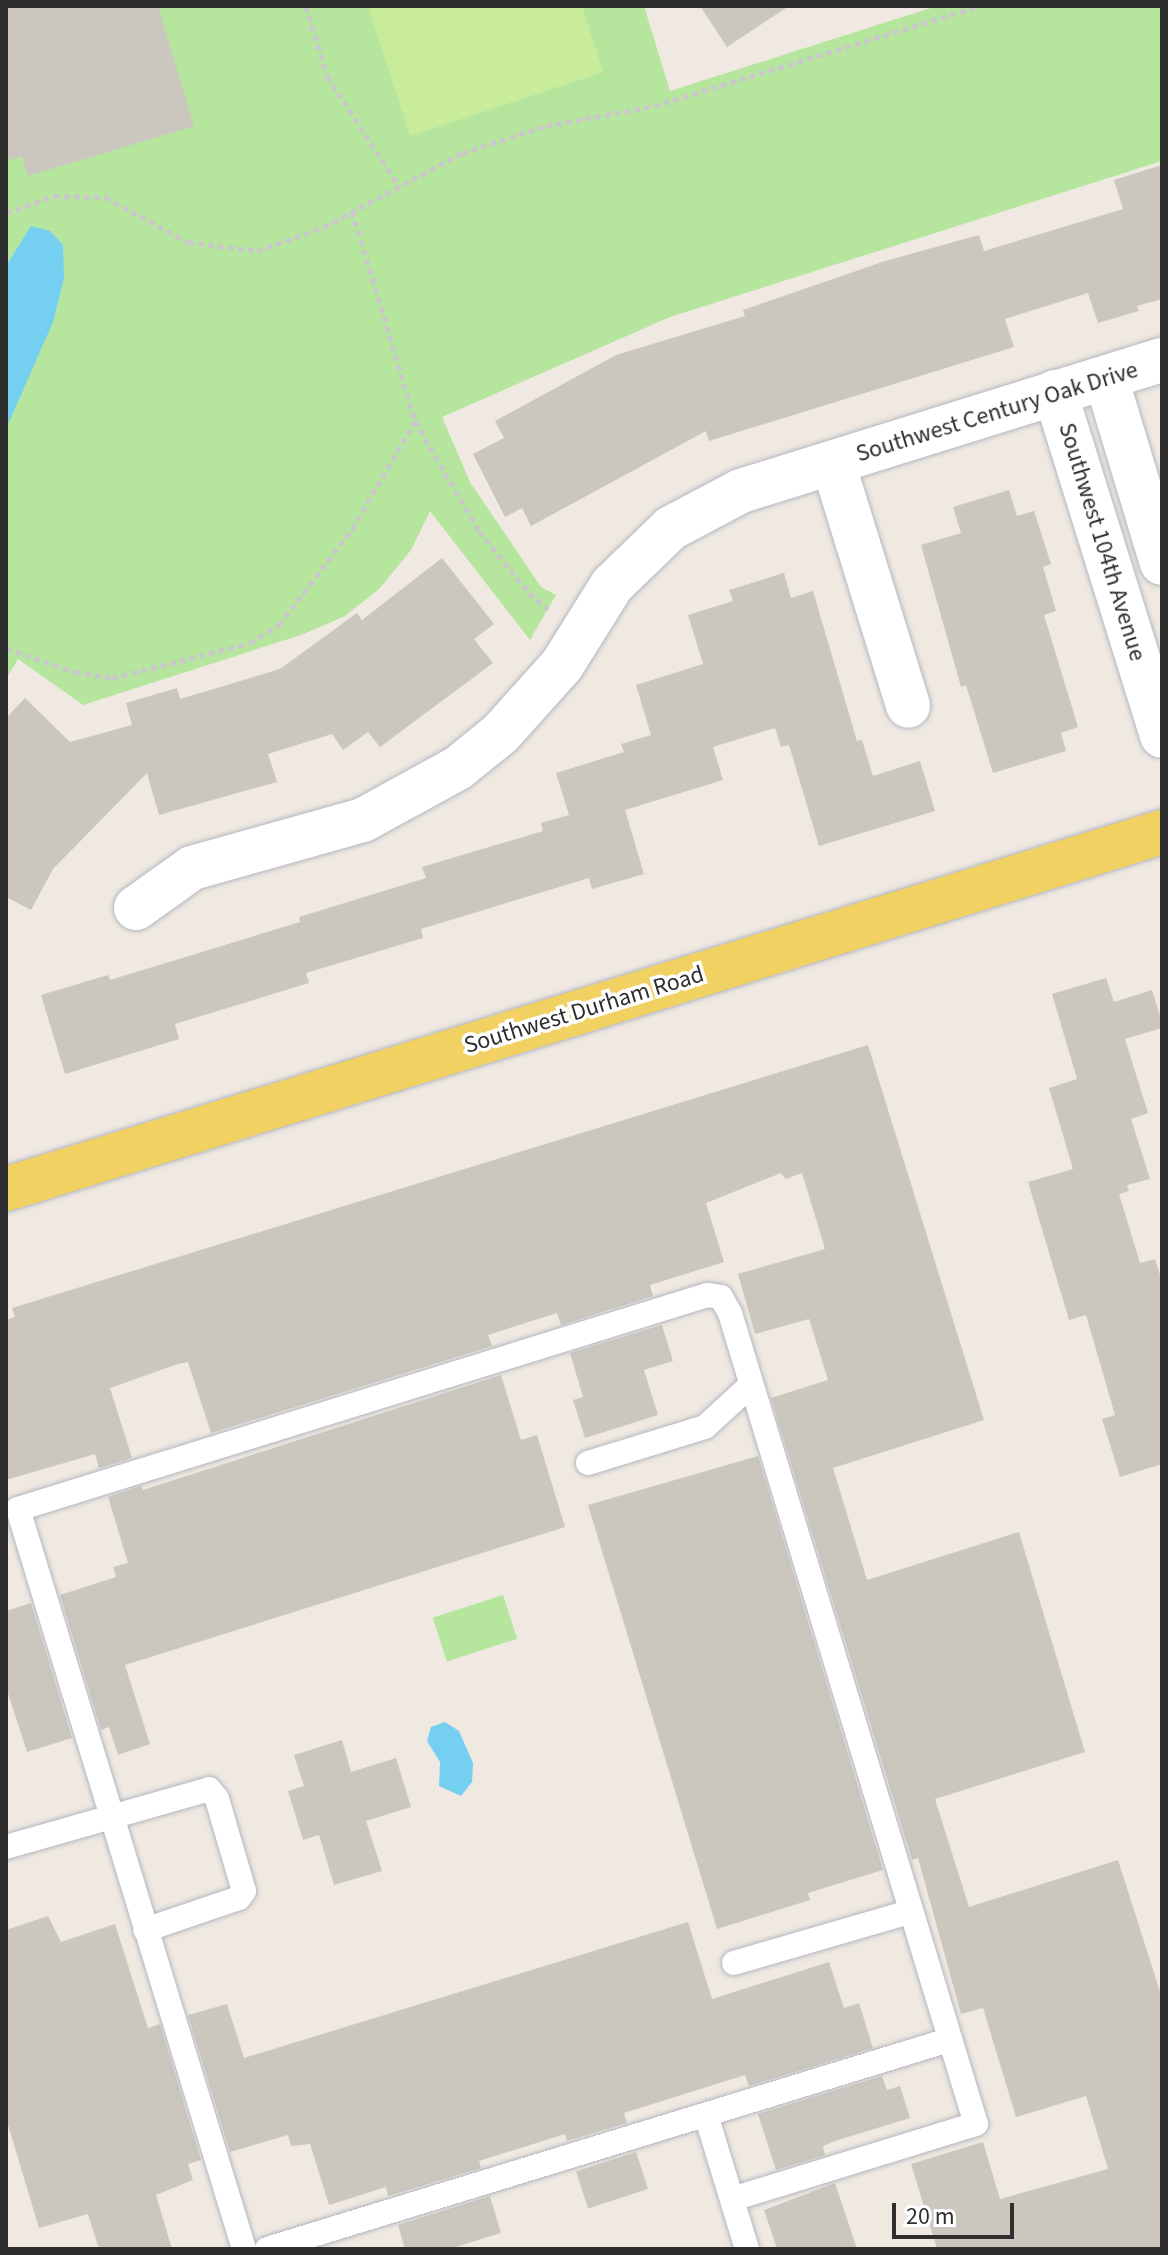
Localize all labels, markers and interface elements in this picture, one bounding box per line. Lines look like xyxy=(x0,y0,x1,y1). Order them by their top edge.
street label: Southwest Century Oak Drive xyxy=(853,355,1141,469)
street label: Southwest 104th Avenue xyxy=(1052,420,1152,664)
street label: Southwest Durham Road xyxy=(461,960,707,1060)
scale bar xyxy=(896,2187,1018,2237)
text: 20 m xyxy=(906,2199,955,2234)

